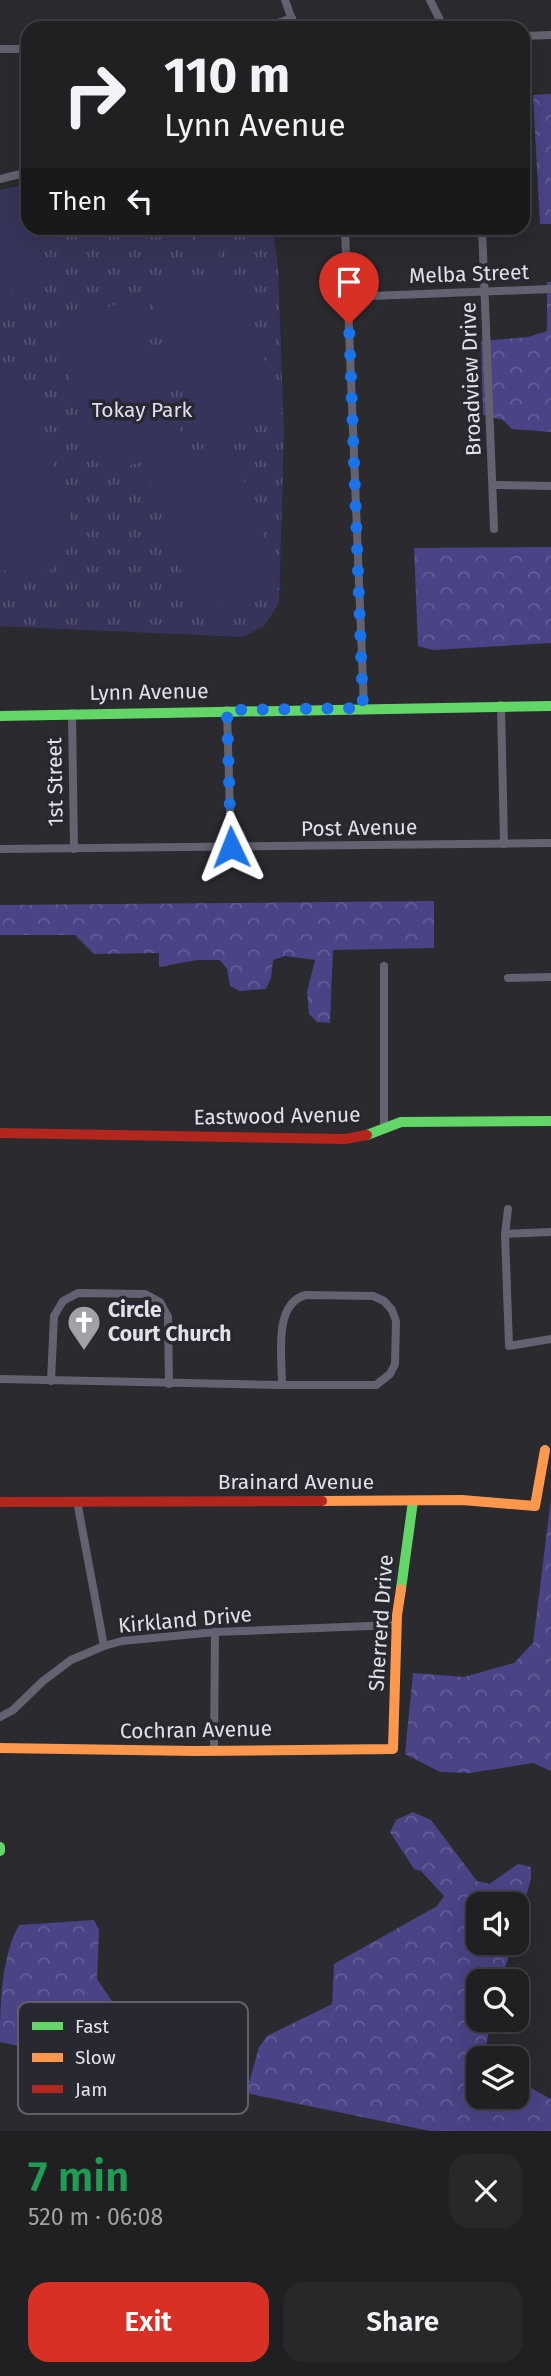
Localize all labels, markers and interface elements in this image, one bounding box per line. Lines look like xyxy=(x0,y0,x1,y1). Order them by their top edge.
text: 110 m xyxy=(164,46,290,105)
icon: right xyxy=(49,49,140,140)
text: Lynn Avenue xyxy=(164,106,346,144)
icon: left xyxy=(121,182,159,220)
text: Then xyxy=(49,186,107,217)
pin xyxy=(319,252,379,324)
street label: Melba Street xyxy=(408,259,530,289)
icon: arrive xyxy=(330,263,368,301)
street label: Broadview Drive xyxy=(455,302,487,456)
park label: Tokay Park xyxy=(92,397,193,423)
street label: Lynn Avenue xyxy=(89,678,209,706)
street label: 1st Street xyxy=(41,737,69,827)
position arrow xyxy=(194,810,268,884)
street label: Post Avenue xyxy=(301,814,417,842)
street label: Eastwood Avenue xyxy=(193,1102,361,1130)
place label: Circle Court Church xyxy=(108,1297,231,1347)
church icon: Circle Court Church xyxy=(65,1303,103,1352)
street label: Brainard Avenue xyxy=(218,1469,374,1495)
street label: Sherrerd Drive xyxy=(363,1554,399,1692)
street label: Kirkland Drive xyxy=(117,1601,253,1639)
street label: Cochran Avenue xyxy=(120,1716,272,1744)
map controls xyxy=(466,1892,529,2109)
button: sound xyxy=(466,1892,529,1955)
button: search xyxy=(466,1969,529,2032)
legend xyxy=(18,2002,248,2114)
text: Fast xyxy=(75,2015,109,2038)
text: Slow xyxy=(75,2046,116,2069)
button: layers xyxy=(466,2046,529,2109)
text: Jam xyxy=(75,2078,107,2101)
text: 7 min xyxy=(28,2152,129,2202)
button: close xyxy=(449,2154,523,2228)
text: 520 m · 06:08 xyxy=(28,2203,163,2231)
button: Exit xyxy=(28,2282,269,2362)
button: Share xyxy=(283,2282,523,2362)

